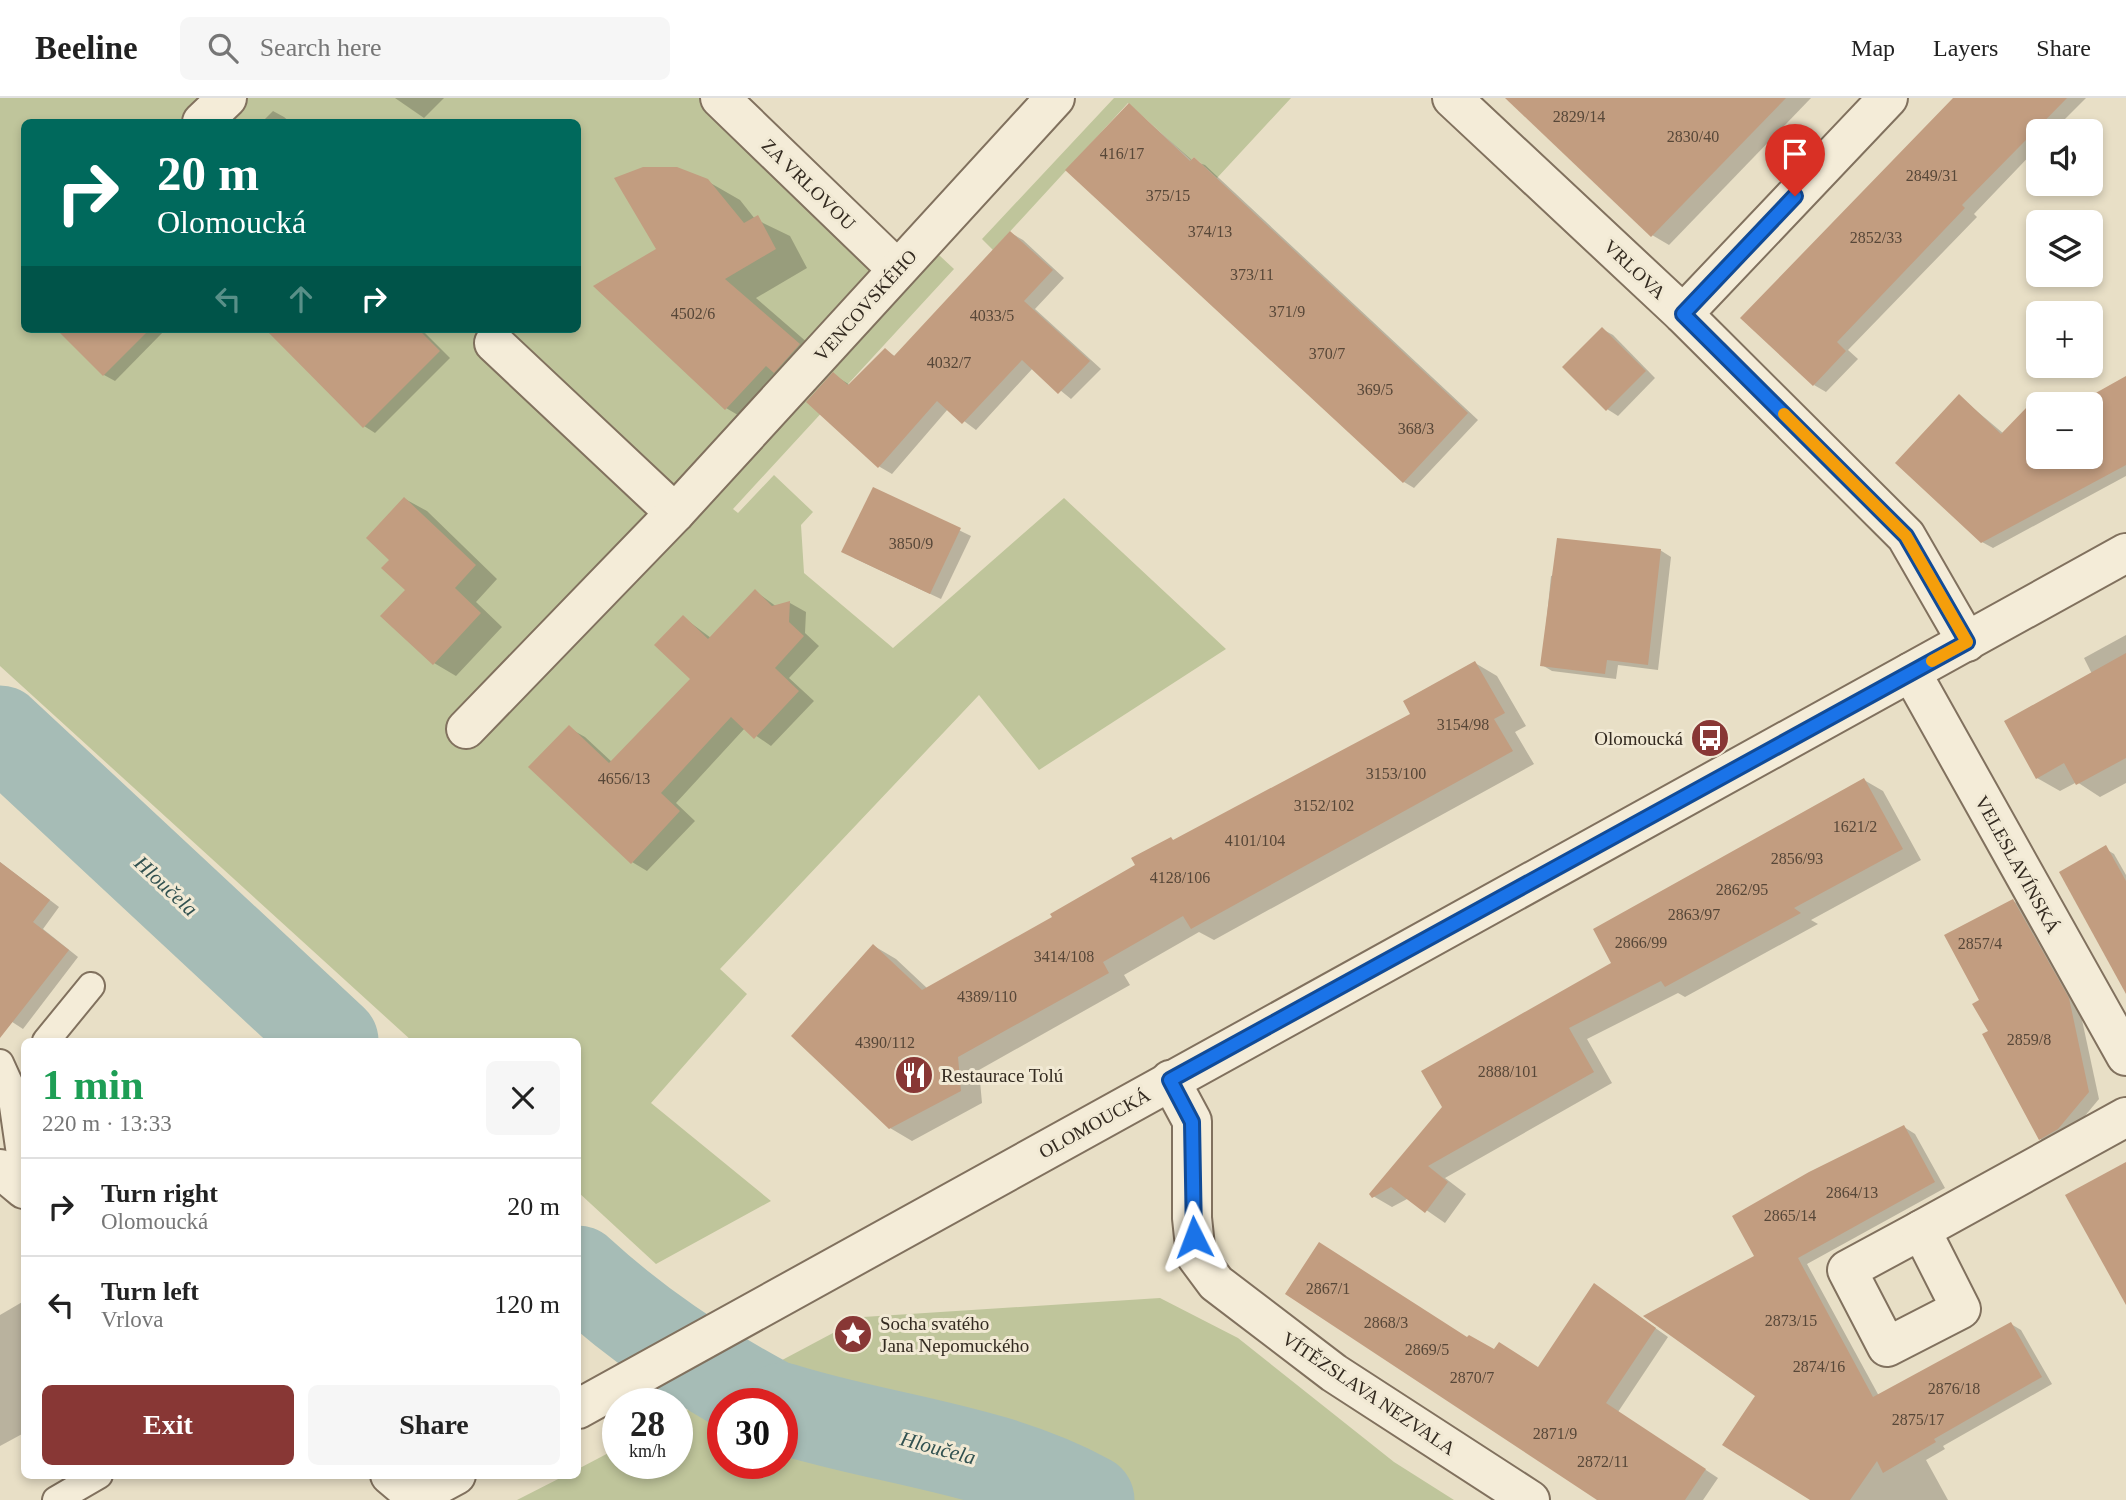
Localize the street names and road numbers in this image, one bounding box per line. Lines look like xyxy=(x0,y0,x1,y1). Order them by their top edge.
street label: ZA VRLOVOU xyxy=(758,135,860,234)
street label: VRLOVA xyxy=(1599,236,1670,303)
street label: VENCOVSKÉHO xyxy=(810,245,921,365)
street label: VELESLAVÍNSKÁ xyxy=(1971,792,2064,937)
street label: OLOMOUCKÁ xyxy=(1035,1084,1154,1163)
street label: VÍTĚZSLAVA NEZVALA xyxy=(1278,1328,1459,1459)

